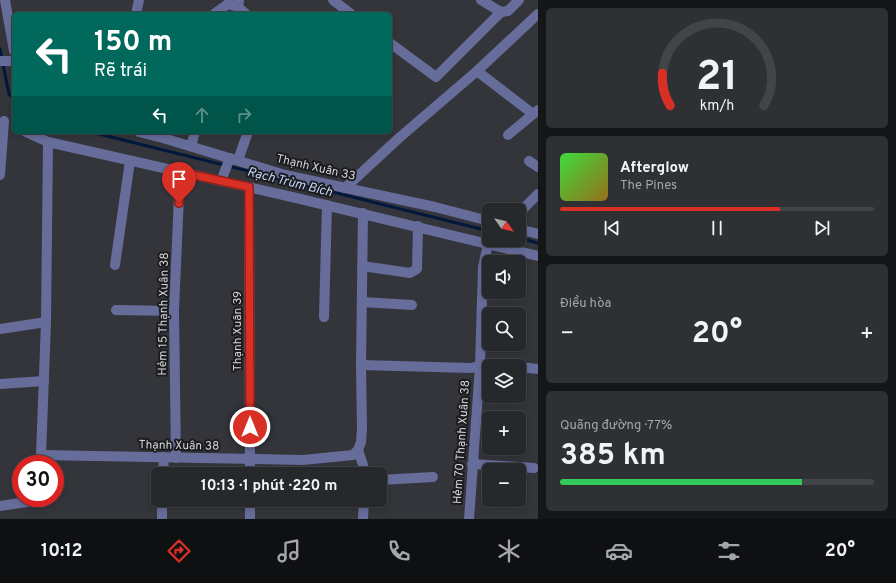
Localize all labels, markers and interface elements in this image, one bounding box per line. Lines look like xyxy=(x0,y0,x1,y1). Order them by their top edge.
text: 150 m xyxy=(94,25,172,61)
icon: left xyxy=(28,28,80,80)
text: 21 xyxy=(696,52,738,105)
text: Rẽ trái xyxy=(94,60,147,83)
text: km/h xyxy=(700,96,734,114)
icon: left xyxy=(149,104,171,126)
icon: ahead xyxy=(191,104,213,126)
icon: right xyxy=(233,104,255,126)
street label: Thạnh Xuân 33 xyxy=(275,151,357,185)
text: Afterglow xyxy=(620,159,689,178)
pin xyxy=(162,162,196,203)
water label: Rạch Trùm Bích xyxy=(245,165,334,201)
icon: arrive xyxy=(168,168,190,190)
text: The Pines xyxy=(620,178,677,194)
north arrow xyxy=(482,203,526,247)
map controls xyxy=(482,203,526,507)
icon: previous xyxy=(601,217,623,239)
icon: pause xyxy=(706,217,728,239)
icon: next xyxy=(811,217,833,239)
street label: Hẻm 15 Thạnh Xuân 38 xyxy=(155,252,173,376)
button: sound xyxy=(482,255,526,299)
street label: Thạnh Xuân 39 xyxy=(230,291,246,371)
text: Điều hòa xyxy=(560,296,611,312)
button: search xyxy=(482,307,526,351)
text: 20° xyxy=(692,316,742,353)
text: − xyxy=(560,321,574,348)
text: + xyxy=(860,321,874,348)
button: layers xyxy=(482,359,526,403)
street label: Hẻm 70 Thạnh Xuân 38 xyxy=(450,379,474,505)
position arrow xyxy=(229,406,271,448)
button: + xyxy=(482,411,526,455)
text: Quãng đường · 77% xyxy=(560,418,672,434)
street label: Thạnh Xuân 38 xyxy=(138,437,220,455)
text: 385 km xyxy=(560,438,666,475)
speed limit sign: 30 xyxy=(12,455,64,507)
button: − xyxy=(482,463,526,507)
text: 10:13 · 1 phút · 220 m xyxy=(201,477,337,496)
icon: directions xyxy=(165,537,193,565)
icon: music xyxy=(275,537,303,565)
icon: phone xyxy=(385,537,413,565)
icon: climate xyxy=(495,537,523,565)
icon: car xyxy=(605,537,633,565)
icon: filters xyxy=(715,537,743,565)
text: 10:12 xyxy=(41,540,83,563)
text: 20° xyxy=(825,540,855,563)

